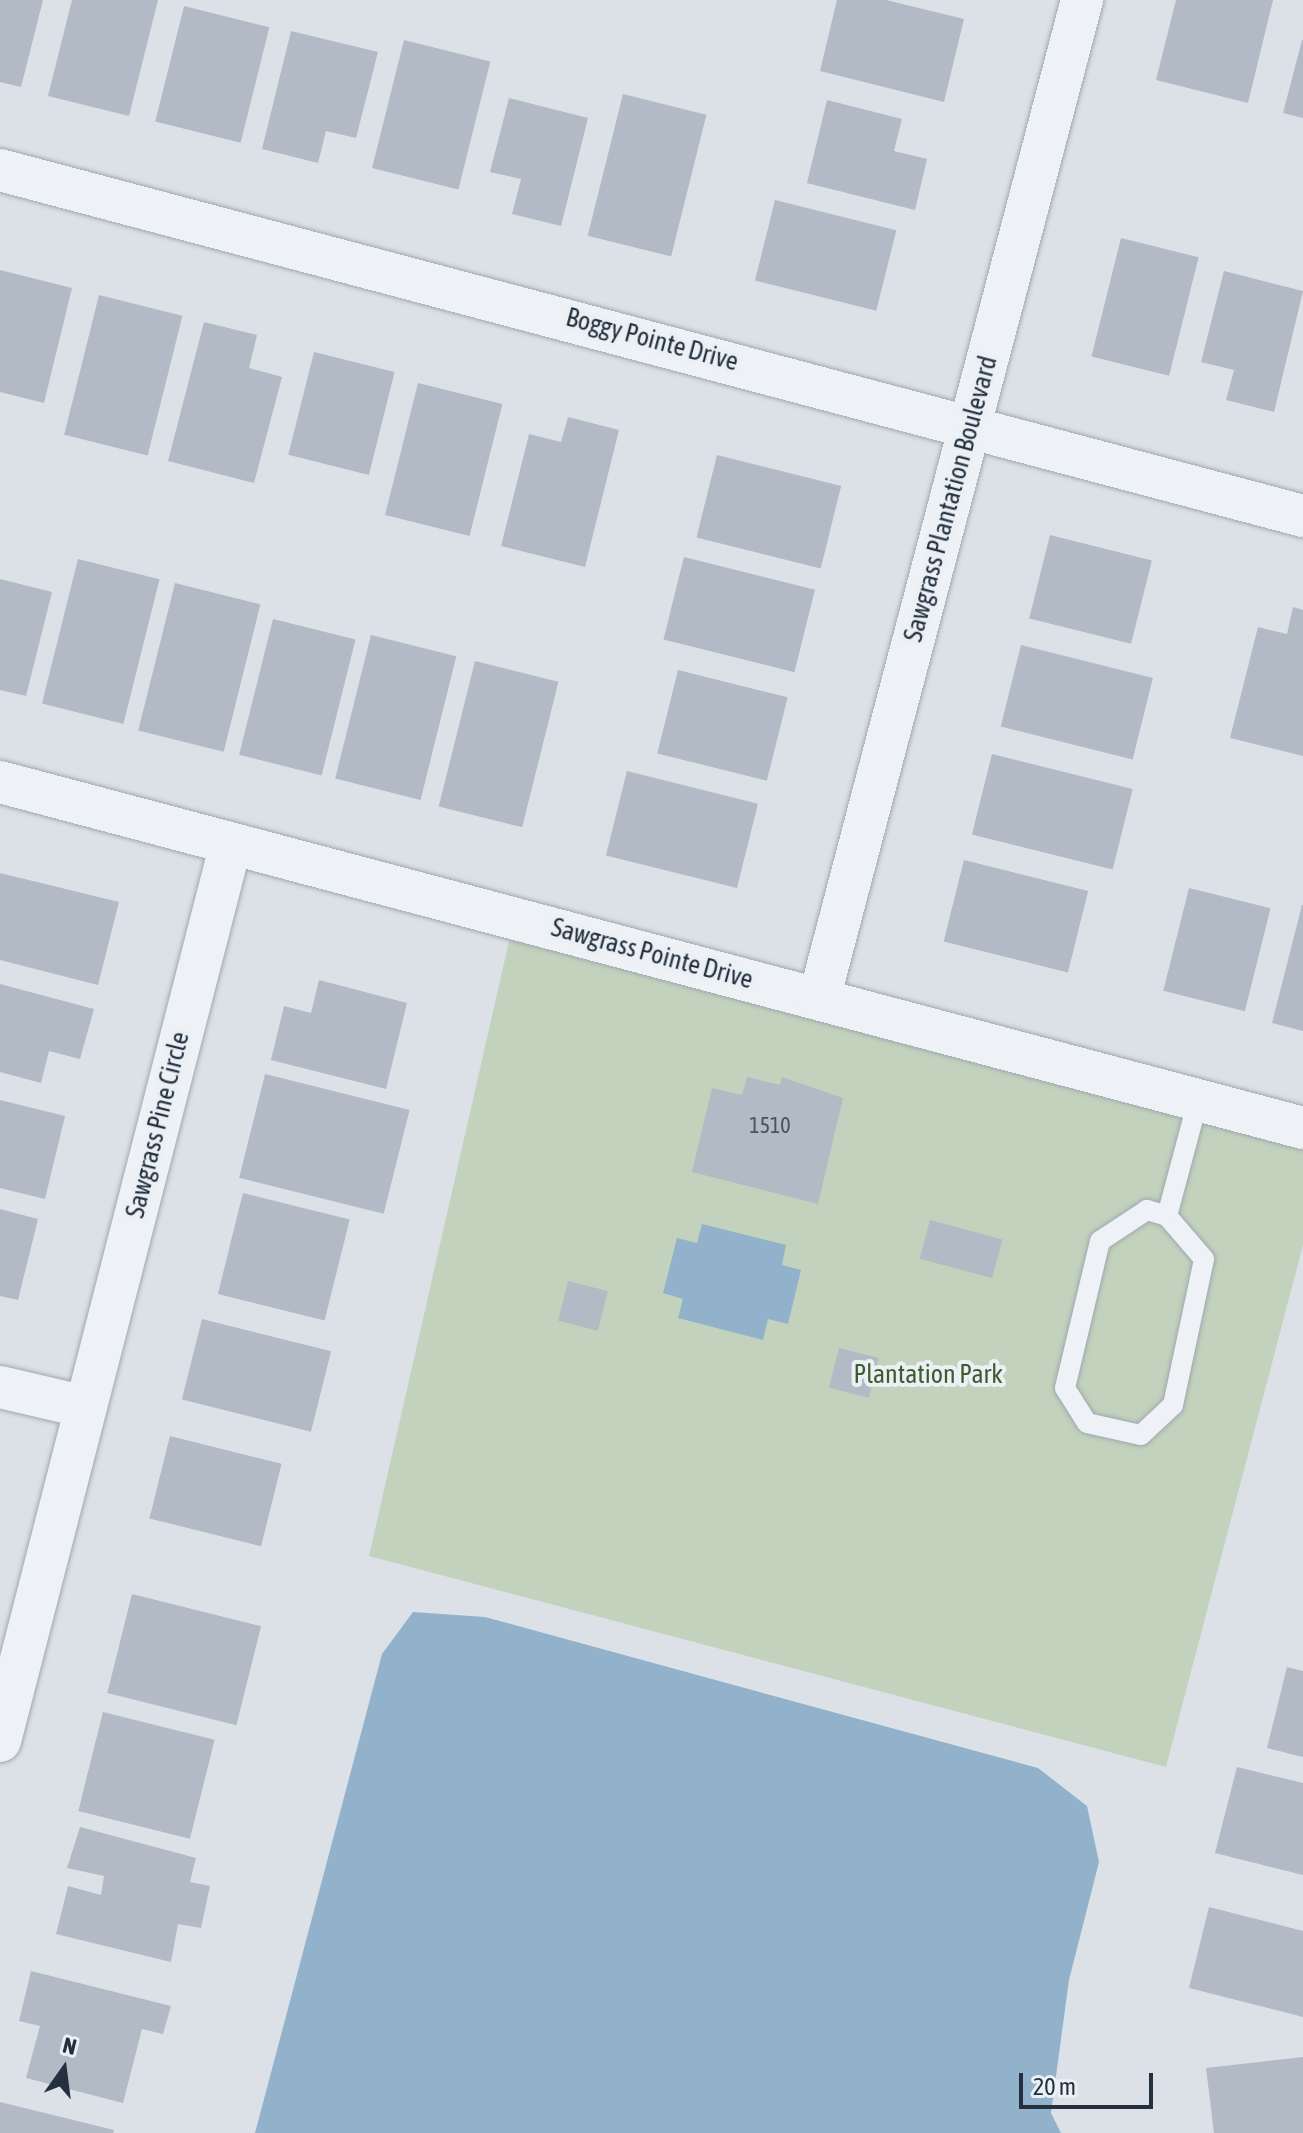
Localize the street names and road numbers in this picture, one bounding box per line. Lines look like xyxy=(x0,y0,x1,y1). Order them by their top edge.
street label: Boggy Pointe Drive xyxy=(562,302,742,378)
street label: Sawgrass Plantation Boulevard xyxy=(898,353,1004,645)
street label: Sawgrass Pointe Drive xyxy=(548,912,756,996)
street label: Sawgrass Pine Circle xyxy=(120,1029,196,1221)

